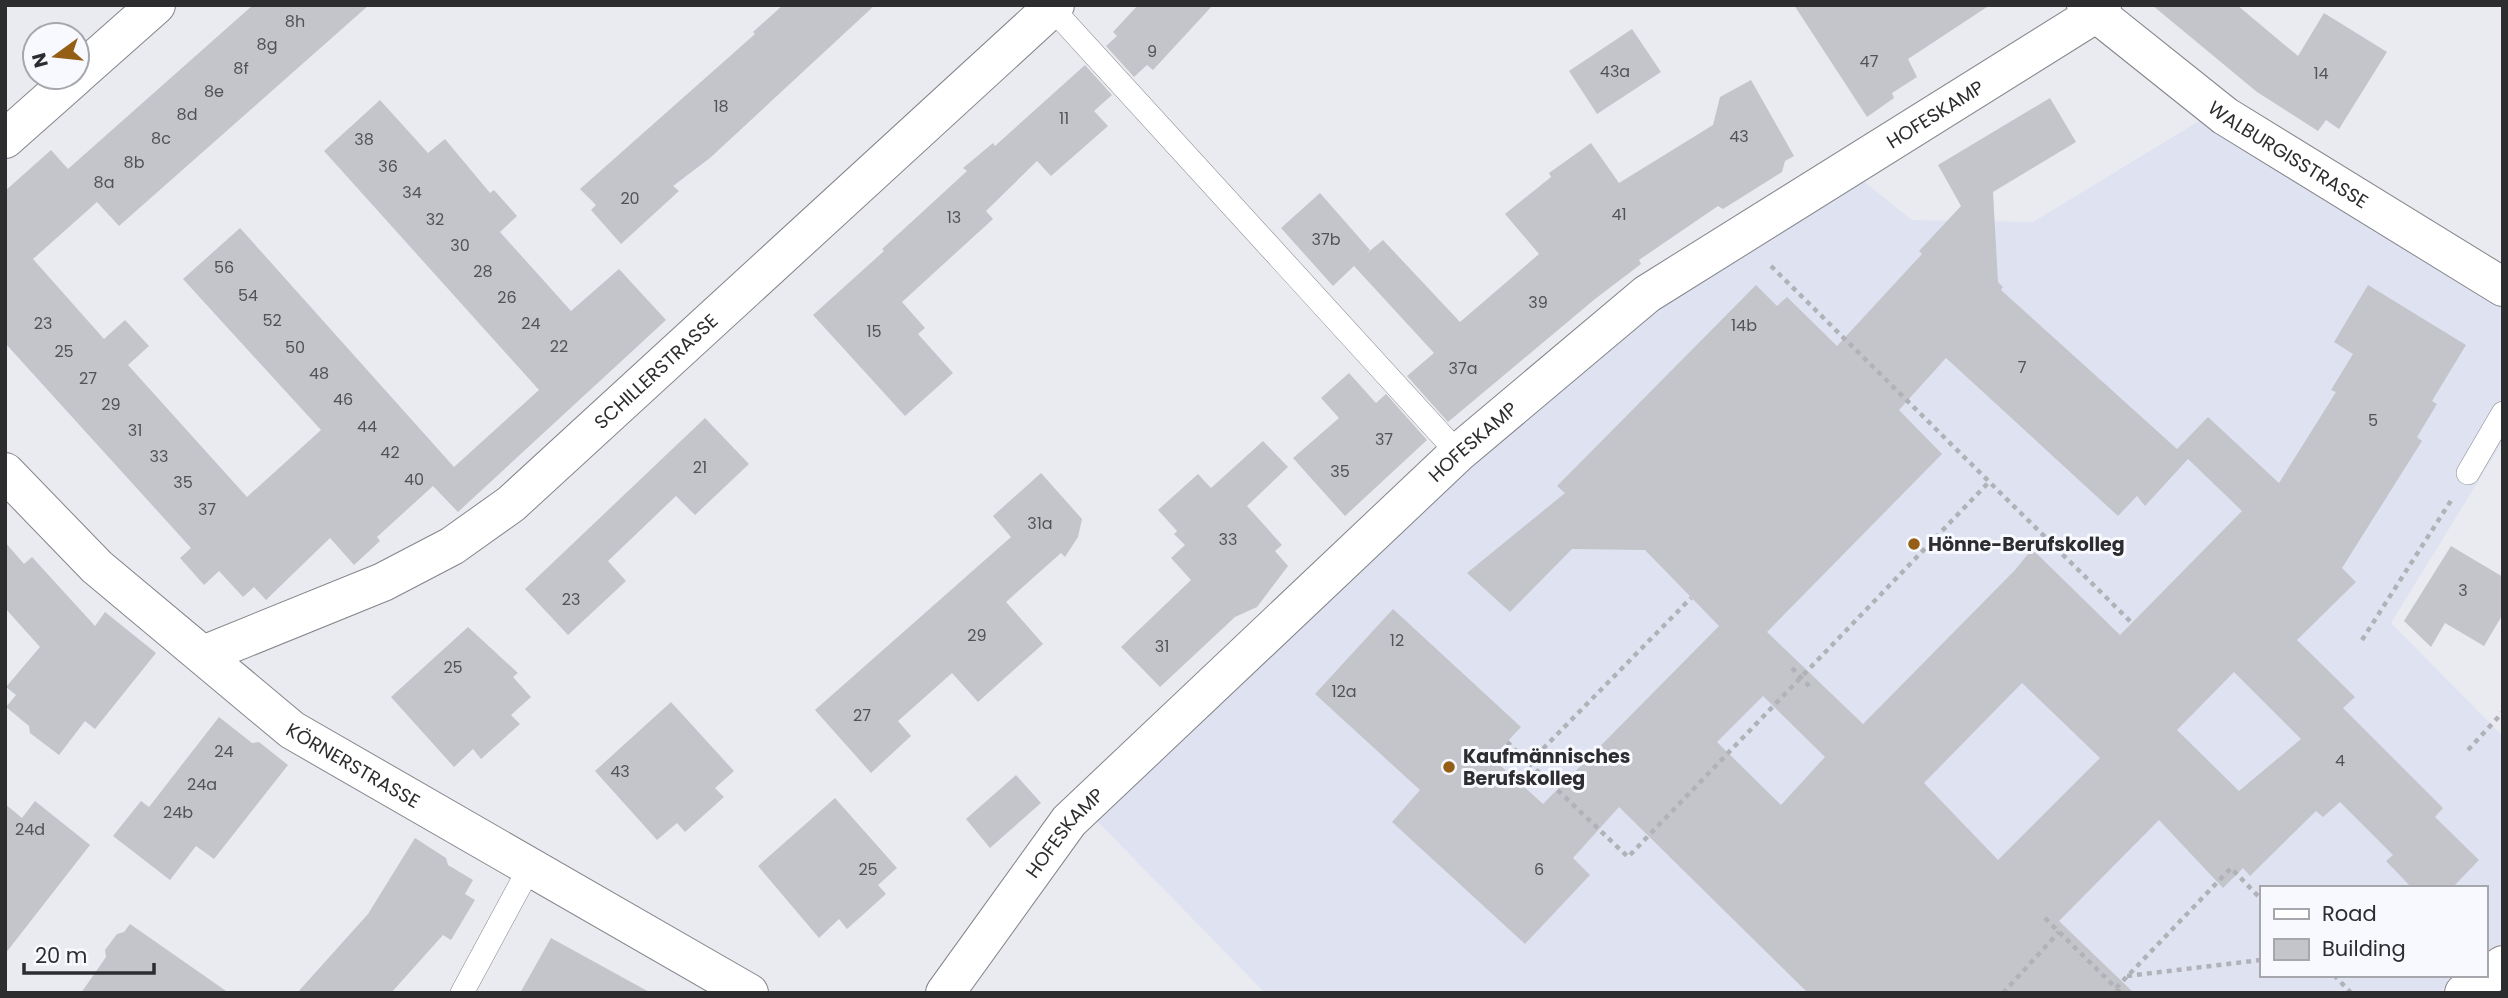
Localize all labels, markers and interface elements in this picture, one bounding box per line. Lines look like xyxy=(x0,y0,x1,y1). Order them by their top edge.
house number: 8h xyxy=(285,10,305,33)
north arrow xyxy=(21,21,91,91)
house number: 8g xyxy=(257,33,277,56)
house number: 9 xyxy=(1147,40,1157,63)
text: N xyxy=(25,50,55,71)
house number: 47 xyxy=(1860,50,1879,73)
house number: 8f xyxy=(233,57,249,80)
house number: 43a xyxy=(1600,60,1630,83)
house number: 14 xyxy=(2313,62,2329,85)
street label: HOFESKAMP xyxy=(1881,74,1989,155)
house number: 8e xyxy=(204,80,224,103)
house number: 18 xyxy=(713,95,729,118)
street label: WALBURGISSTRASSE xyxy=(2202,95,2373,215)
house number: 8d xyxy=(177,103,197,126)
house number: 11 xyxy=(1059,107,1069,130)
house number: 43 xyxy=(1729,125,1749,148)
house number: 8c xyxy=(151,127,171,150)
house number: 38 xyxy=(354,128,374,151)
house number: 8b xyxy=(124,151,145,174)
house number: 36 xyxy=(378,155,398,178)
house number: 8a xyxy=(94,171,114,194)
house number: 34 xyxy=(402,181,422,204)
house number: 20 xyxy=(620,187,640,210)
house number: 41 xyxy=(1611,203,1627,226)
house number: 13 xyxy=(947,206,961,229)
house number: 32 xyxy=(426,208,444,231)
house number: 37b xyxy=(1312,228,1341,251)
house number: 30 xyxy=(450,234,470,257)
house number: 56 xyxy=(214,256,234,279)
house number: 28 xyxy=(473,260,493,283)
house number: 54 xyxy=(238,284,258,307)
house number: 26 xyxy=(497,286,517,309)
house number: 39 xyxy=(1528,291,1548,314)
street label: SCHILLERSTRASSE xyxy=(588,308,724,435)
house number: 52 xyxy=(262,309,282,332)
house number: 23 xyxy=(34,312,52,335)
house number: 24 xyxy=(521,312,541,335)
house number: 14b xyxy=(1731,314,1757,337)
house number: 15 xyxy=(866,320,882,343)
house number: 22 xyxy=(550,335,568,358)
house number: 50 xyxy=(285,336,305,359)
house number: 25 xyxy=(54,340,74,363)
house number: 7 xyxy=(2018,356,2027,379)
house number: 37a xyxy=(1449,357,1477,380)
house number: 48 xyxy=(309,362,329,385)
house number: 27 xyxy=(79,367,97,390)
house number: 46 xyxy=(333,388,353,411)
house number: 29 xyxy=(101,393,121,416)
street label: HOFESKAMP xyxy=(1422,396,1523,488)
house number: 5 xyxy=(2368,409,2378,432)
house number: 44 xyxy=(357,415,377,438)
house number: 31 xyxy=(128,419,142,442)
house number: 37 xyxy=(1375,428,1393,451)
house number: 42 xyxy=(380,441,400,464)
house number: 33 xyxy=(150,445,168,468)
house number: 21 xyxy=(693,456,707,479)
house number: 35 xyxy=(1330,460,1350,483)
house number: 40 xyxy=(404,468,424,491)
house number: 35 xyxy=(173,471,193,494)
house number: 37 xyxy=(198,498,216,521)
house number: 31a xyxy=(1027,512,1053,535)
house number: 33 xyxy=(1219,528,1237,551)
place label: Hönne-Berufskolleg xyxy=(1928,531,2125,558)
marker: Hönne-Berufskolleg xyxy=(1906,536,1922,552)
house number: 3 xyxy=(2458,579,2468,602)
house number: 23 xyxy=(562,588,580,611)
house number: 29 xyxy=(967,624,987,647)
house number: 12 xyxy=(1390,629,1404,652)
house number: 31 xyxy=(1155,635,1169,658)
house number: 25 xyxy=(443,656,463,679)
house number: 12a xyxy=(1331,680,1357,703)
house number: 27 xyxy=(853,704,871,727)
street label: KÖRNERSTRASSE xyxy=(281,716,425,815)
house number: 24 xyxy=(214,740,234,763)
place label: Kaufmännisches Berufskolleg xyxy=(1463,743,1630,792)
house number: 4 xyxy=(2335,749,2345,772)
marker: Kaufmännisches Berufskolleg xyxy=(1441,759,1457,775)
house number: 43 xyxy=(610,760,630,783)
house number: 24a xyxy=(187,773,217,796)
street label: HOFESKAMP xyxy=(1019,782,1110,884)
house number: 24b xyxy=(163,801,193,824)
house number: 24d xyxy=(15,818,45,841)
house number: 25 xyxy=(858,858,878,881)
house number: 6 xyxy=(1534,858,1544,881)
legend xyxy=(2260,886,2487,977)
text: Road xyxy=(2322,899,2377,928)
scale bar xyxy=(24,932,154,976)
text: Building xyxy=(2322,934,2406,963)
text: 20 m xyxy=(35,941,88,970)

